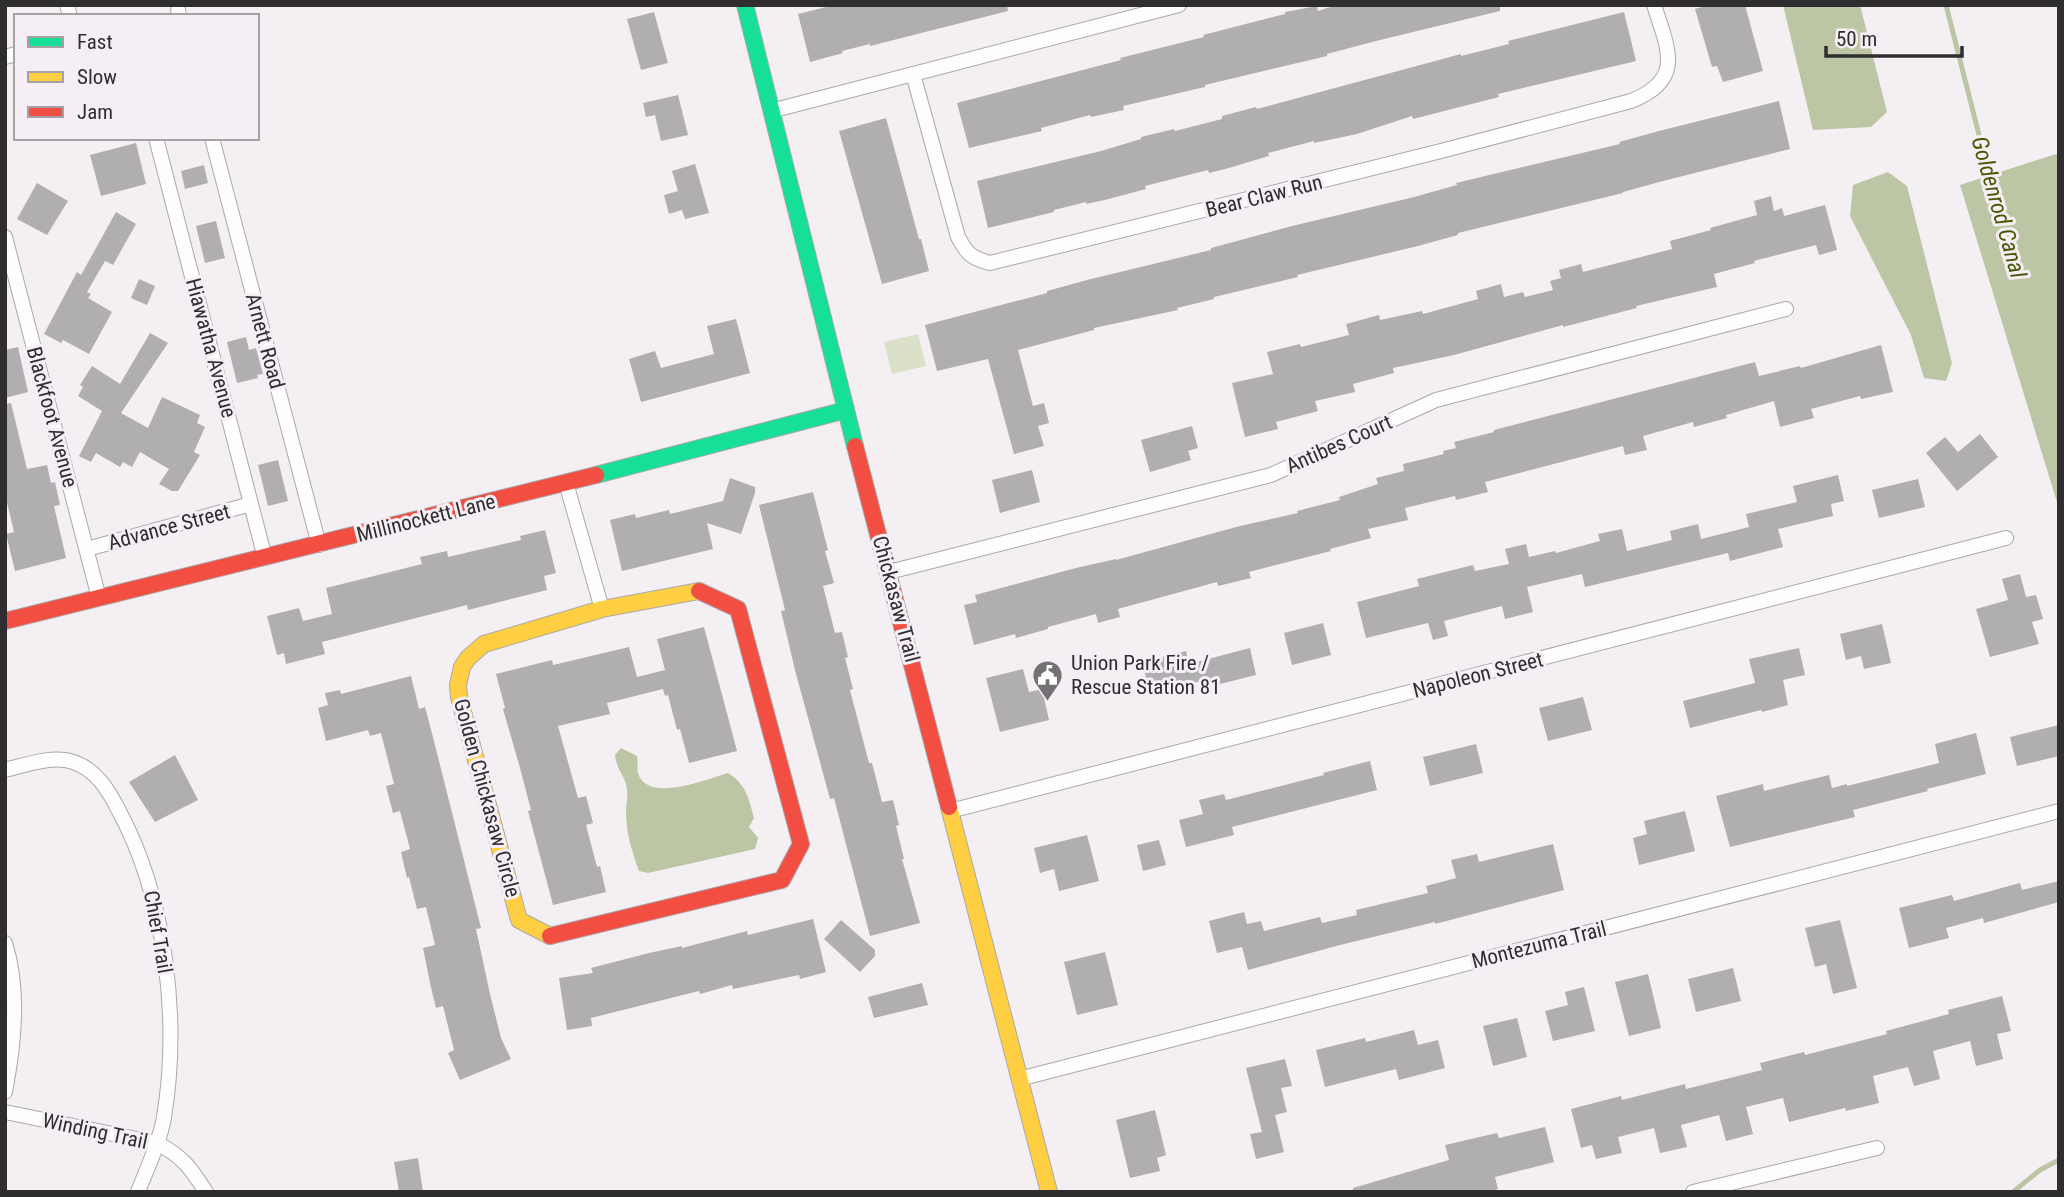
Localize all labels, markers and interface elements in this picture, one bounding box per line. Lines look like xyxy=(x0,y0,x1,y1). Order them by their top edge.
legend xyxy=(14,14,259,140)
scale bar xyxy=(1826,14,1962,58)
text: 50 m xyxy=(1836,27,1877,51)
text: Fast xyxy=(77,30,113,54)
text: Slow xyxy=(77,65,117,89)
text: Jam xyxy=(77,100,113,124)
water label: Goldenrod Canal xyxy=(1965,133,2032,282)
street label: Bear Claw Run xyxy=(1203,170,1325,222)
street label: Hiawatha Avenue xyxy=(181,276,241,420)
street label: Arnett Road xyxy=(241,291,289,391)
street label: Blackfoot Avenue xyxy=(22,344,82,490)
street label: Antibes Court xyxy=(1282,410,1396,478)
street label: Millinockett Lane xyxy=(354,489,498,547)
street label: Advance Street xyxy=(105,499,233,555)
street label: Chickasaw Trail xyxy=(868,533,924,665)
street label: Napoleon Street xyxy=(1410,647,1546,703)
place label: Union Park Fire / Rescue Station 81 xyxy=(1071,651,1221,699)
public building icon: Union Park Fire / Rescue Station 81 xyxy=(1031,658,1065,702)
street label: Golden Chickasaw Circle xyxy=(449,696,525,900)
street label: Chief Trail xyxy=(139,889,177,975)
street label: Montezuma Trail xyxy=(1469,917,1609,973)
street label: Winding Trail xyxy=(40,1108,150,1154)

